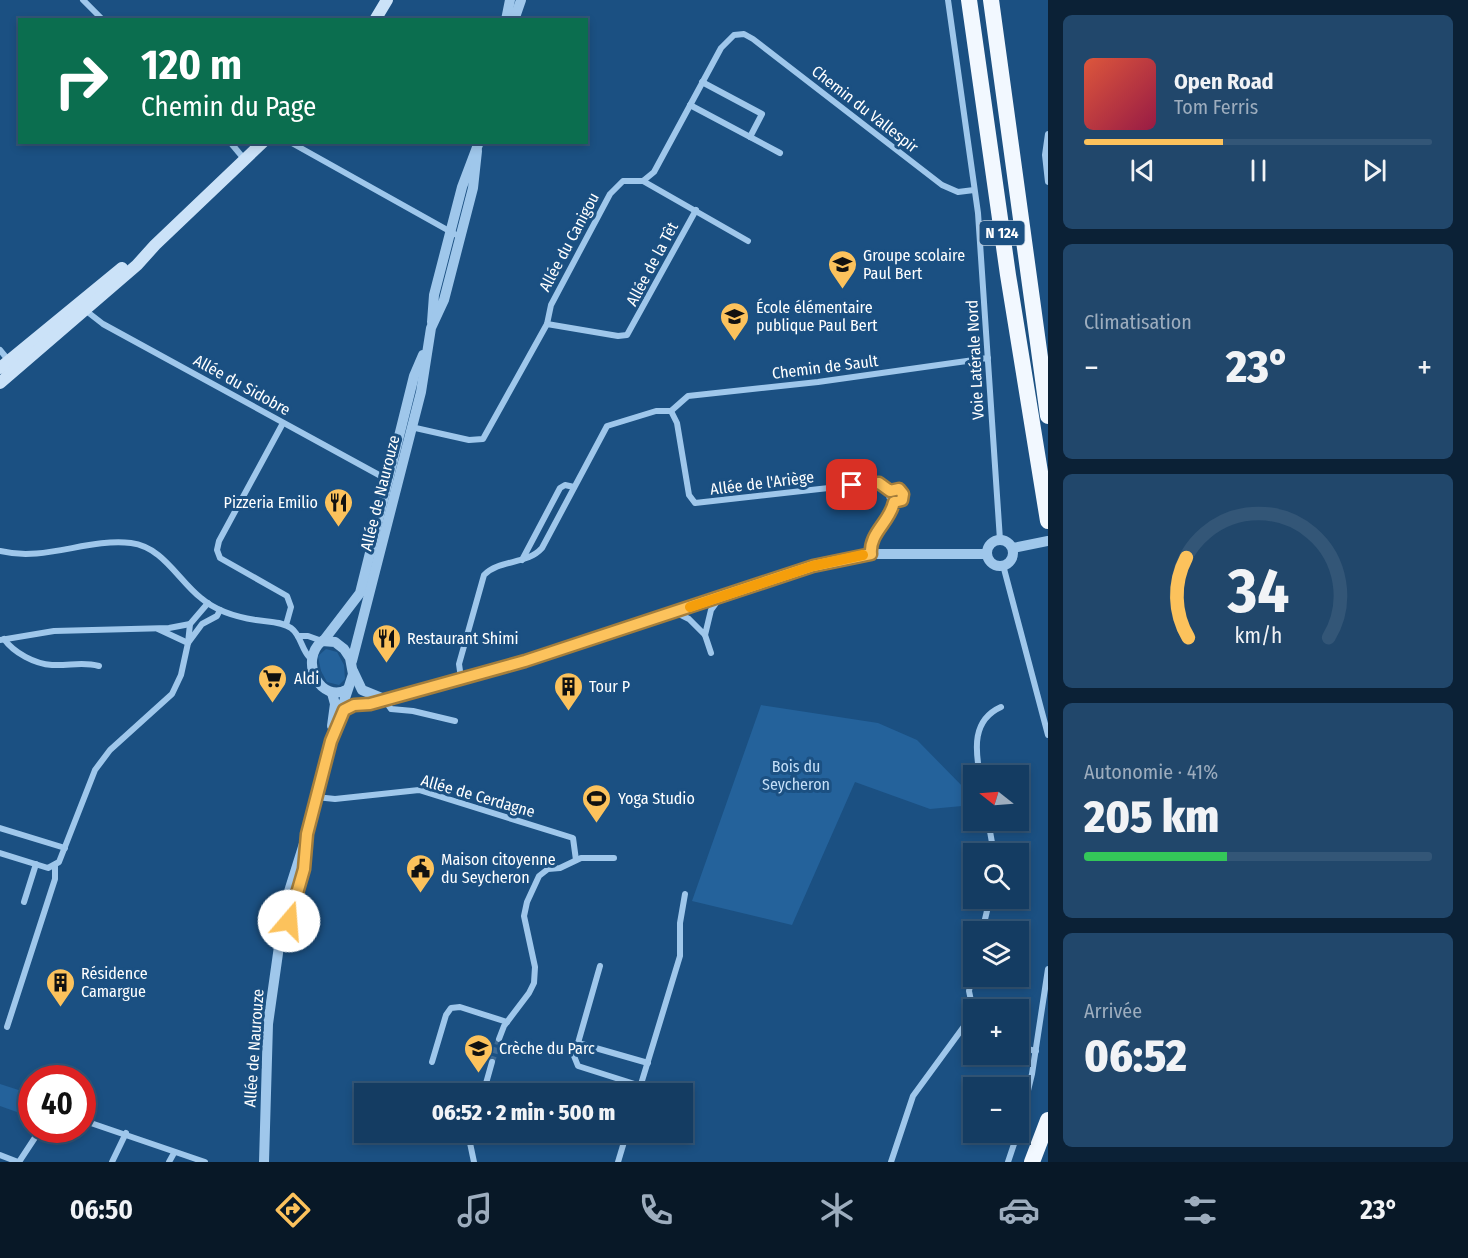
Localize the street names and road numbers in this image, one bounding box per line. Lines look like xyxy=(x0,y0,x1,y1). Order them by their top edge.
street label: Chemin du Vallespir xyxy=(808,62,922,157)
street label: Allée du Canigou xyxy=(535,189,603,295)
street label: Allée de la Têt xyxy=(622,218,682,309)
road number: N 124 xyxy=(980,221,1024,245)
street label: Voie Latérale Nord xyxy=(962,300,988,420)
street label: Allée du Sidobre xyxy=(190,351,294,419)
street label: Chemin de Sault xyxy=(771,351,880,383)
street label: Allée de Naurouze xyxy=(356,433,404,553)
street label: Allée de l'Ariège xyxy=(709,467,815,499)
street label: Allée de Cerdagne xyxy=(419,771,537,821)
street label: Allée de Naurouze xyxy=(240,988,268,1108)

